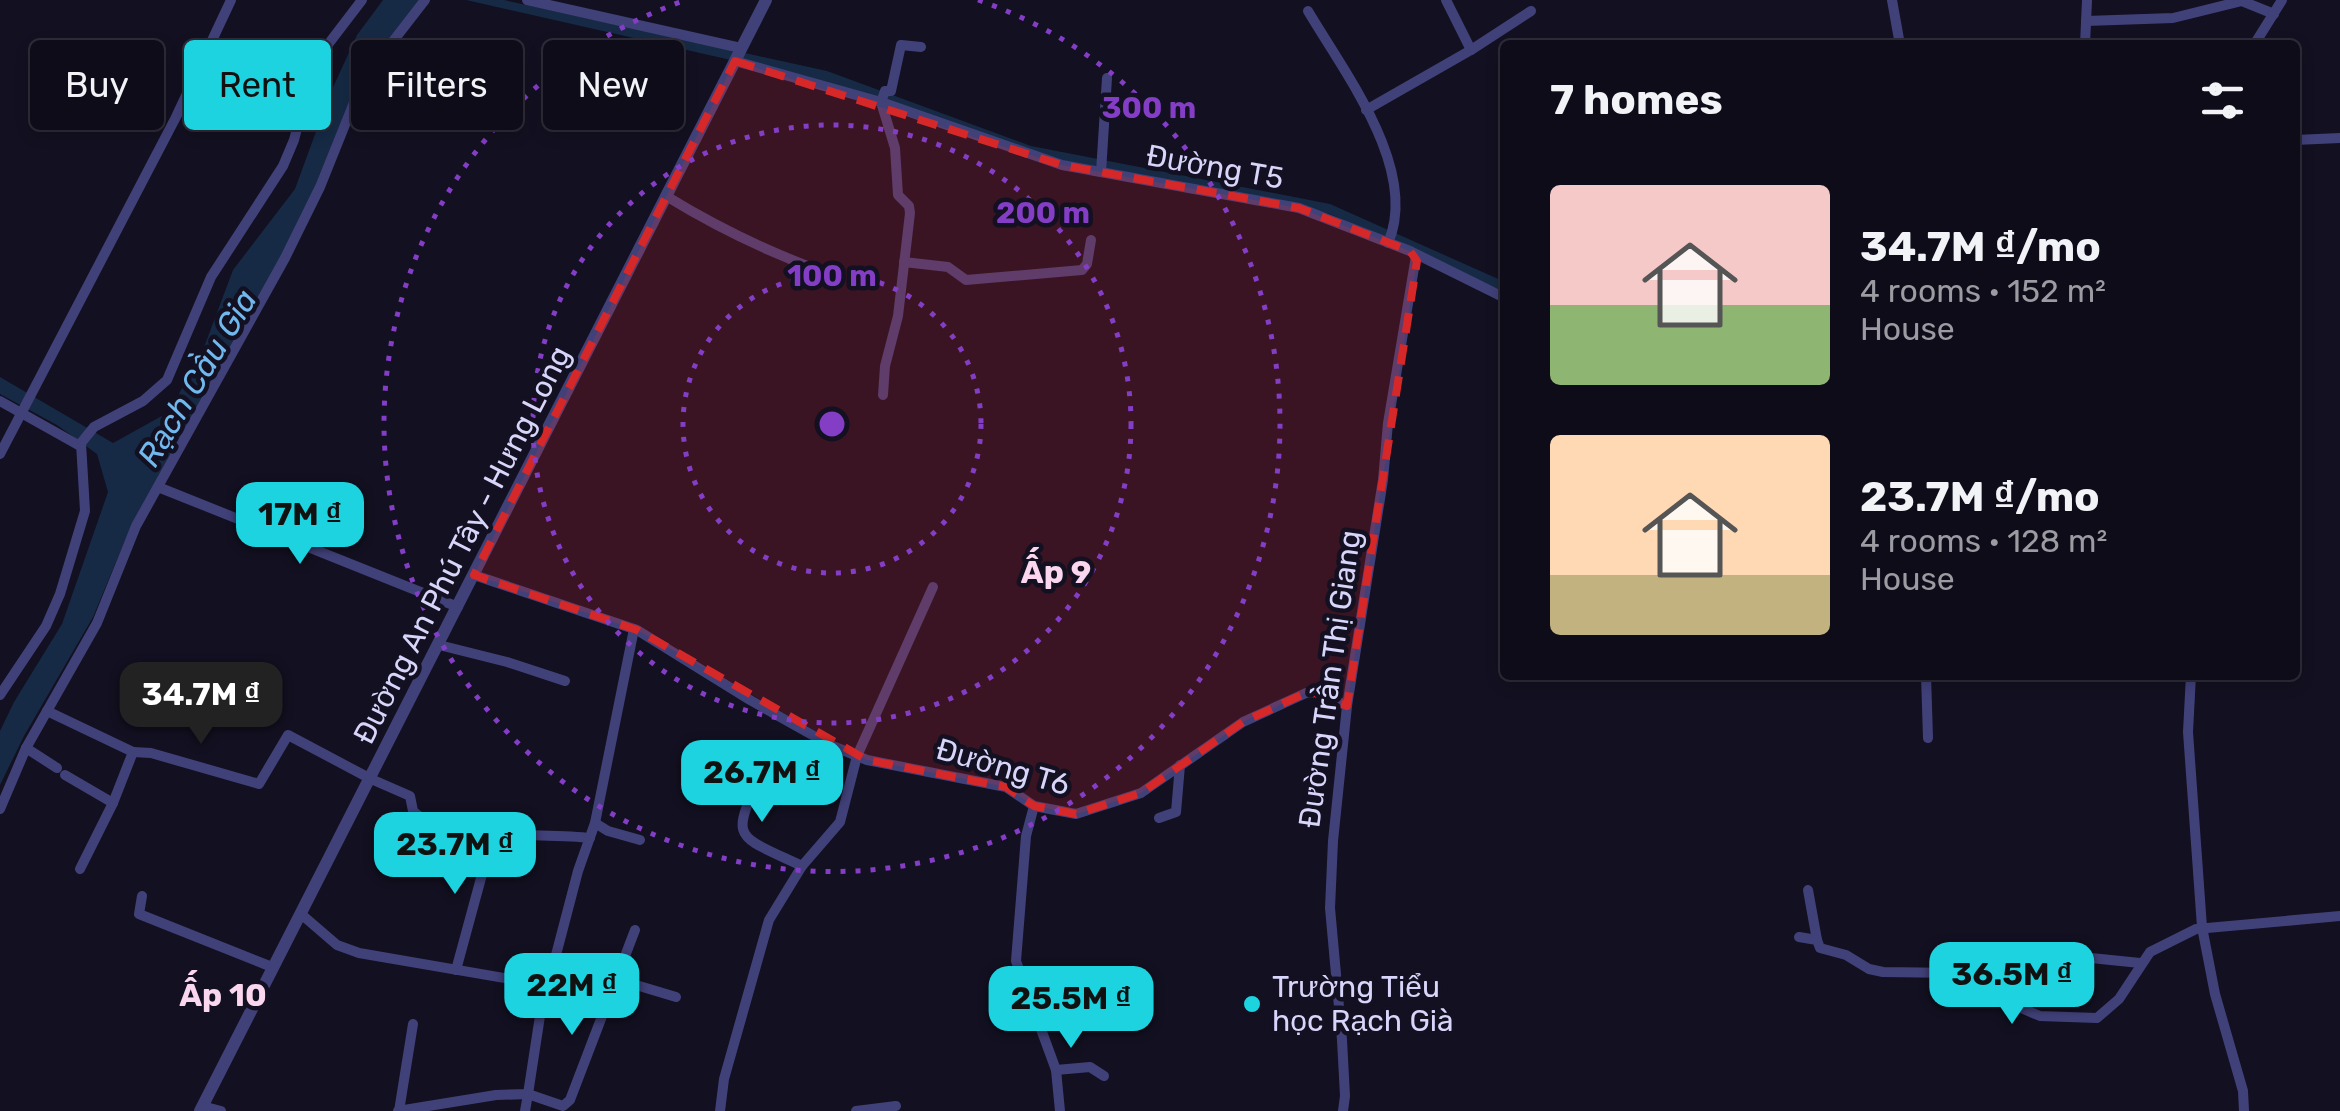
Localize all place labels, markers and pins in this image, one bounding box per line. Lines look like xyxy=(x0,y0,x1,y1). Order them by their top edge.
centre of rings xyxy=(814,406,850,442)
pin: 17M ₫ xyxy=(230,482,370,567)
pin: 34.7M ₫ xyxy=(109,662,293,747)
pin: 26.7M ₫ xyxy=(670,740,854,825)
pin: 23.7M ₫ xyxy=(363,812,547,897)
pin: 36.5M ₫ xyxy=(1920,942,2104,1027)
pin: 22M ₫ xyxy=(502,953,642,1038)
pin: 25.5M ₫ xyxy=(979,966,1163,1051)
place label: Trường Tiểu học Rạch Già xyxy=(1272,969,1454,1039)
marker: Trường Tiểu học Rạch Già xyxy=(1241,993,1263,1015)

